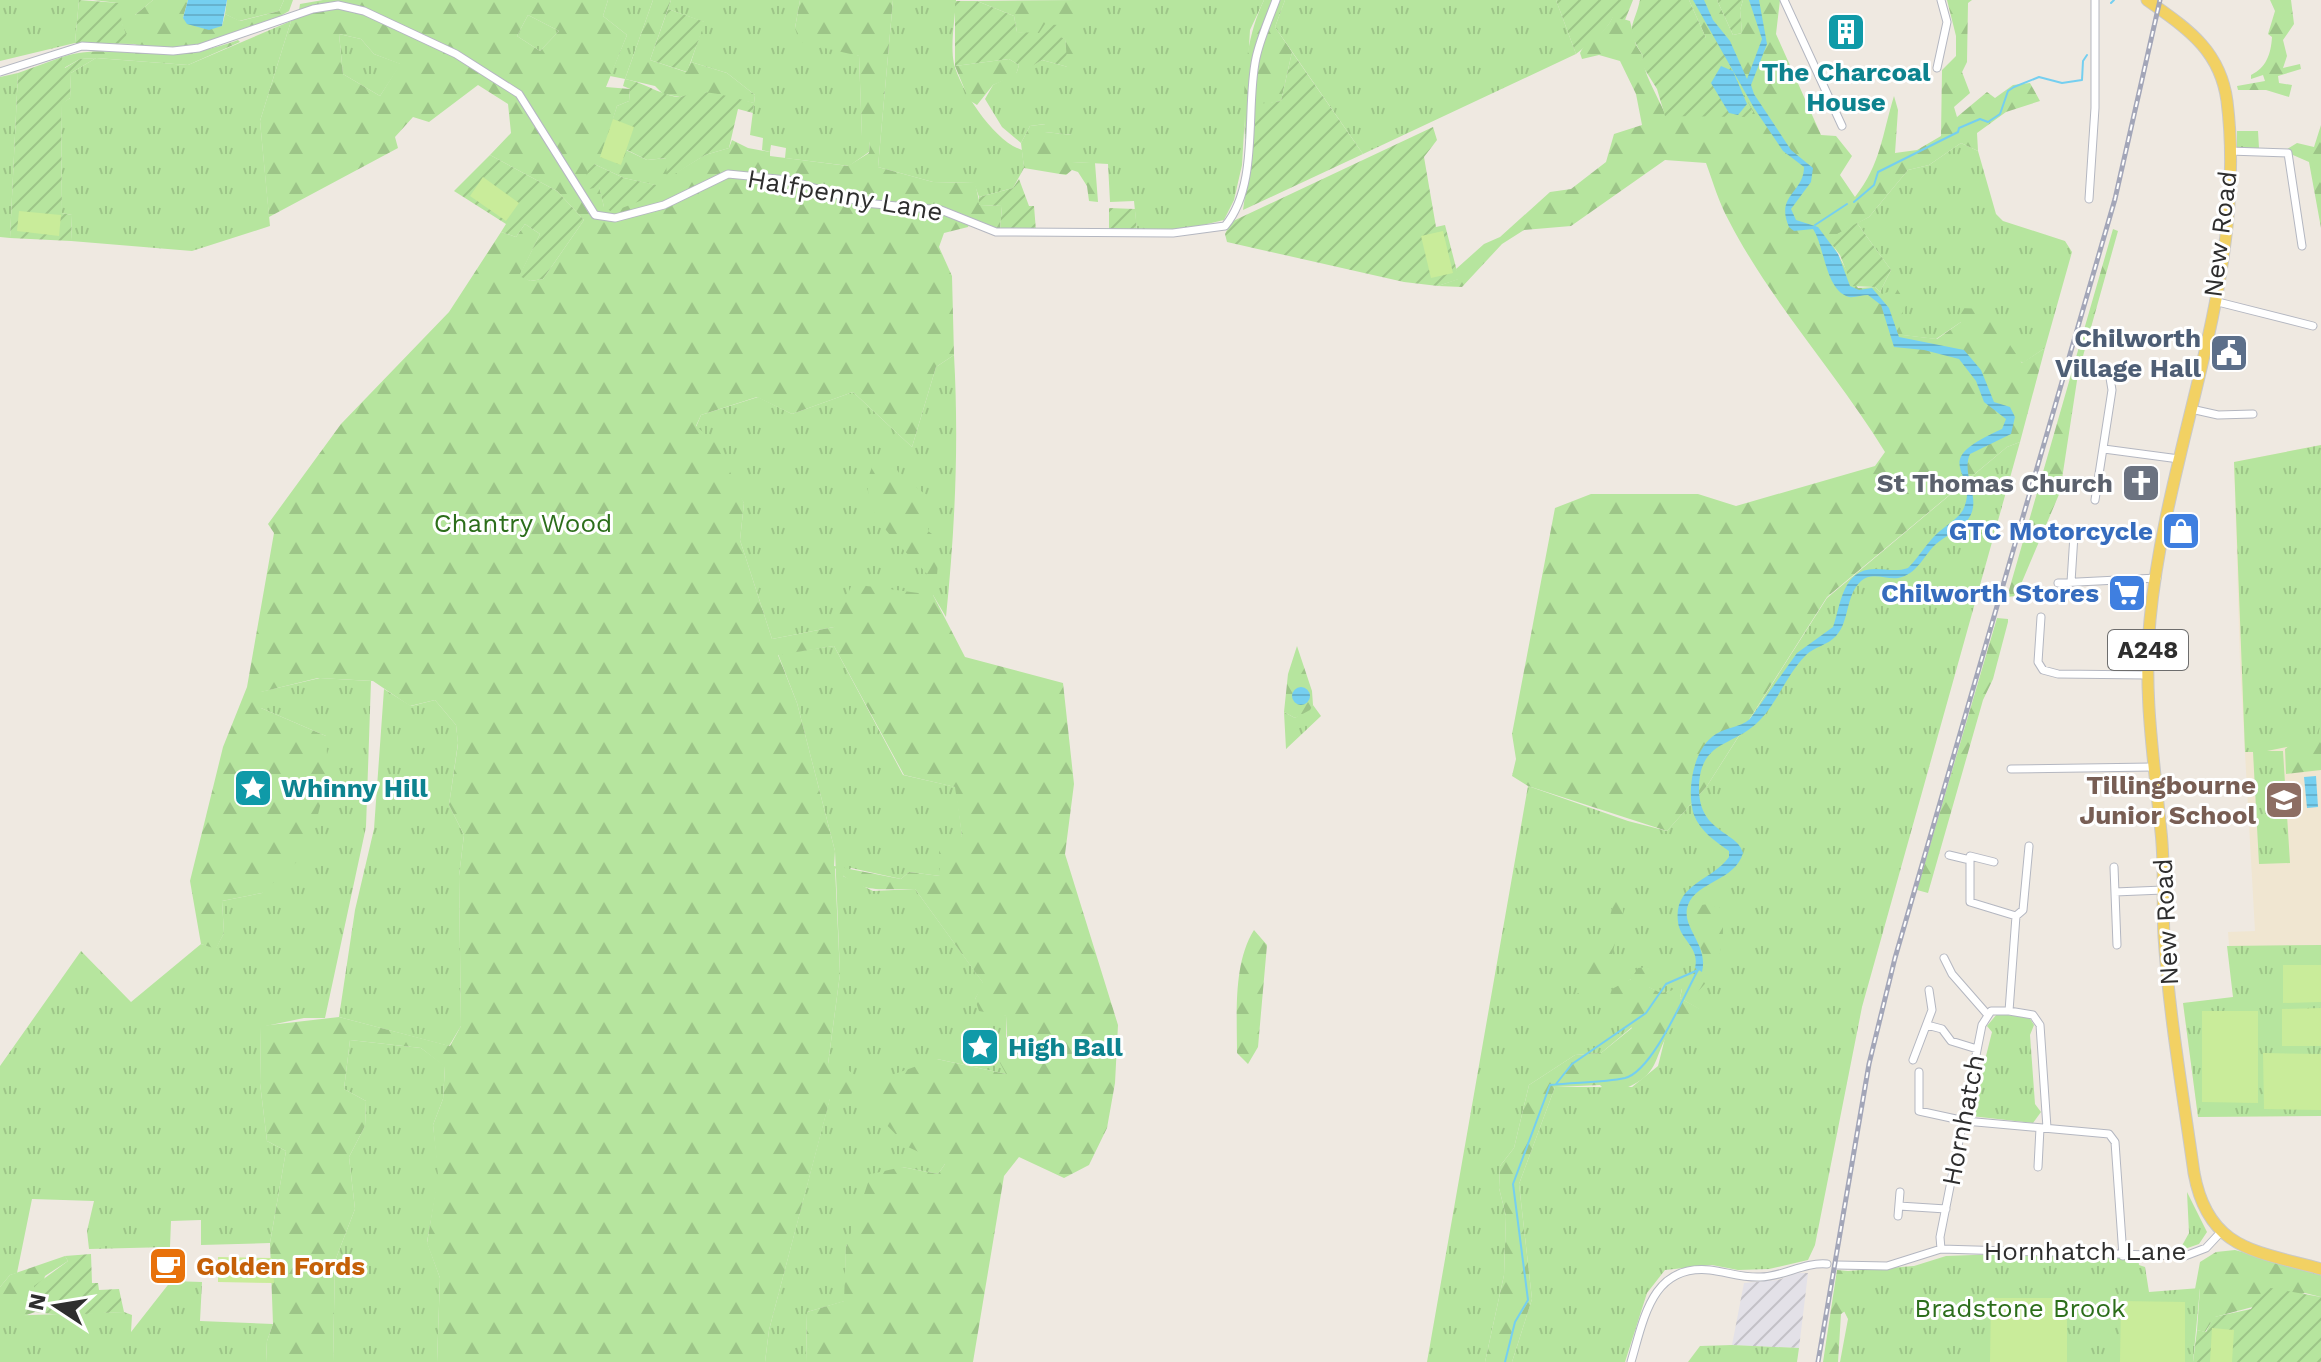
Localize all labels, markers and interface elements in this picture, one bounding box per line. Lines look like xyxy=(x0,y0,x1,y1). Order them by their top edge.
building icon: The Charcoal House xyxy=(1825,11,1867,53)
place label: The Charcoal House xyxy=(1761,57,1931,117)
street label: Halfpenny Lane xyxy=(745,163,945,227)
street label: New Road xyxy=(2197,169,2243,299)
place label: Chilworth Village Hall xyxy=(2055,323,2201,383)
public building icon: Chilworth Village Hall xyxy=(2208,332,2250,374)
church icon: St Thomas Church xyxy=(2120,462,2162,504)
place label: St Thomas Church xyxy=(1877,468,2113,498)
park label: Chantry Wood xyxy=(434,508,612,538)
shop icon: GTC Motorcycle xyxy=(2160,510,2202,552)
place label: GTC Motorcycle xyxy=(1949,516,2153,546)
supermarket icon: Chilworth Stores xyxy=(2106,572,2148,614)
place label: Chilworth Stores xyxy=(1881,578,2099,608)
road number: A248 xyxy=(2108,630,2188,670)
place icon: Whinny Hill xyxy=(232,767,274,809)
place label: Tillingbourne Junior School xyxy=(2079,770,2256,830)
place label: Whinny Hill xyxy=(281,773,428,803)
school or university icon: Tillingbourne Junior School xyxy=(2263,779,2305,821)
street label: New Road xyxy=(2148,858,2184,986)
place icon: High Ball xyxy=(959,1026,1001,1068)
place label: High Ball xyxy=(1008,1032,1123,1062)
street label: Hornhatch xyxy=(1936,1052,1990,1188)
street label: Hornhatch Lane xyxy=(1983,1236,2187,1266)
cafe icon: Golden Fords xyxy=(147,1245,189,1287)
place label: Golden Fords xyxy=(196,1251,365,1281)
north arrow xyxy=(16,1266,96,1346)
text: N xyxy=(23,1291,51,1313)
park label: Bradstone Brook xyxy=(1914,1293,2126,1323)

